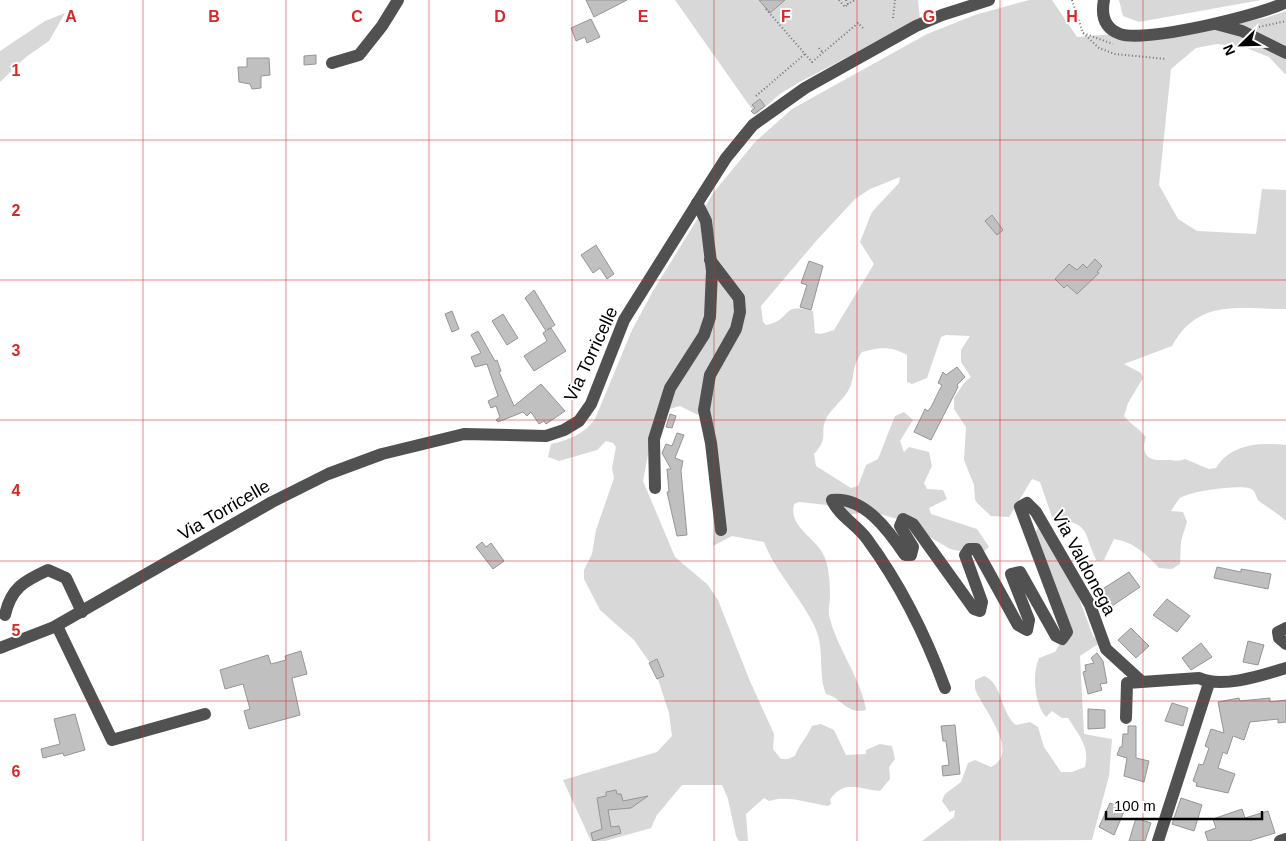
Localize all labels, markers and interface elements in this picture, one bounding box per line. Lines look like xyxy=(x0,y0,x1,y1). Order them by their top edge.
text: A xyxy=(65,8,77,25)
text: B xyxy=(208,8,220,25)
text: C xyxy=(351,8,363,25)
text: D xyxy=(494,8,506,25)
text: E xyxy=(638,8,649,25)
text: F xyxy=(781,8,791,25)
text: G xyxy=(923,8,935,25)
text: H xyxy=(1066,8,1078,25)
north arrow xyxy=(1216,20,1266,70)
text: N xyxy=(1220,42,1238,58)
text: 1 xyxy=(12,62,21,79)
text: 2 xyxy=(12,202,21,219)
street label: Via Torricelle xyxy=(560,303,622,405)
text: 3 xyxy=(12,342,21,359)
street label: Via Torricelle xyxy=(175,476,273,544)
text: 4 xyxy=(12,482,21,499)
street label: Via Valdonega xyxy=(1048,507,1120,620)
text: 5 xyxy=(12,622,21,639)
text: 6 xyxy=(12,763,21,780)
scale bar xyxy=(1106,788,1262,820)
text: 100 m xyxy=(1114,797,1156,814)

